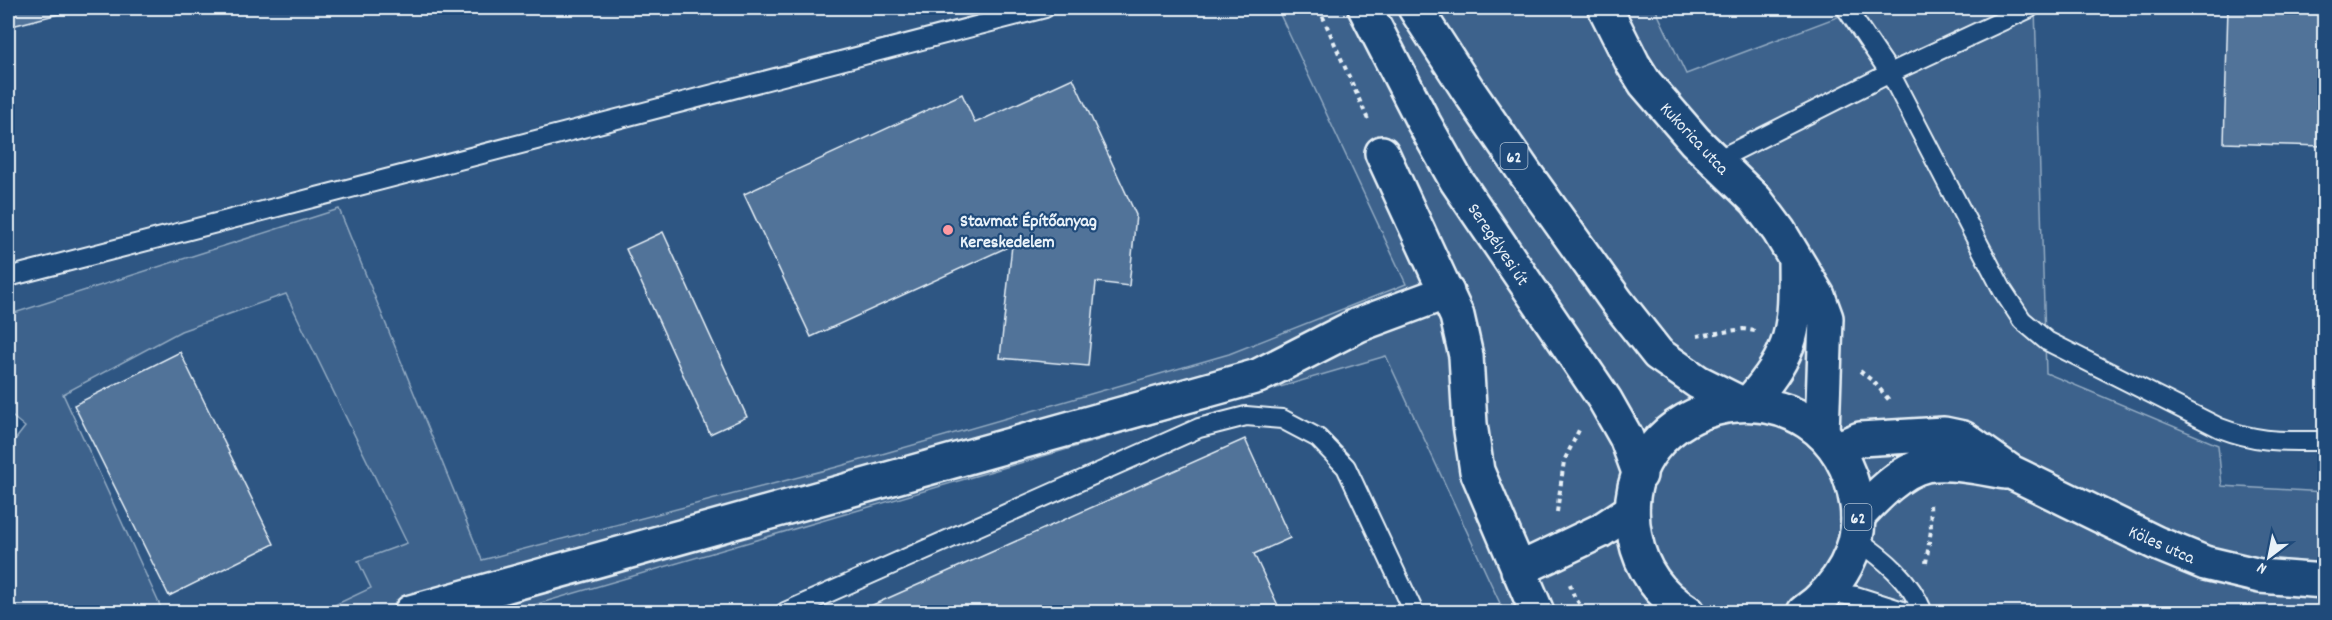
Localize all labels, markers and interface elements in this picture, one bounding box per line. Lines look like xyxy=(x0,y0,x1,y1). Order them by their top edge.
street label: Kukorica utca xyxy=(1653,98,1734,182)
road number: 62 xyxy=(1500,143,1528,169)
street label: Seregélyesi út xyxy=(1460,199,1534,292)
place label: Stavmat Építőanyag Kereskedelem xyxy=(960,210,1097,256)
marker: Stavmat Építőanyag Kereskedelem xyxy=(941,223,955,237)
road number: 62 xyxy=(1844,504,1872,530)
street label: Köles utca xyxy=(2124,521,2199,572)
north arrow xyxy=(2239,527,2299,587)
text: N xyxy=(2253,556,2272,579)

